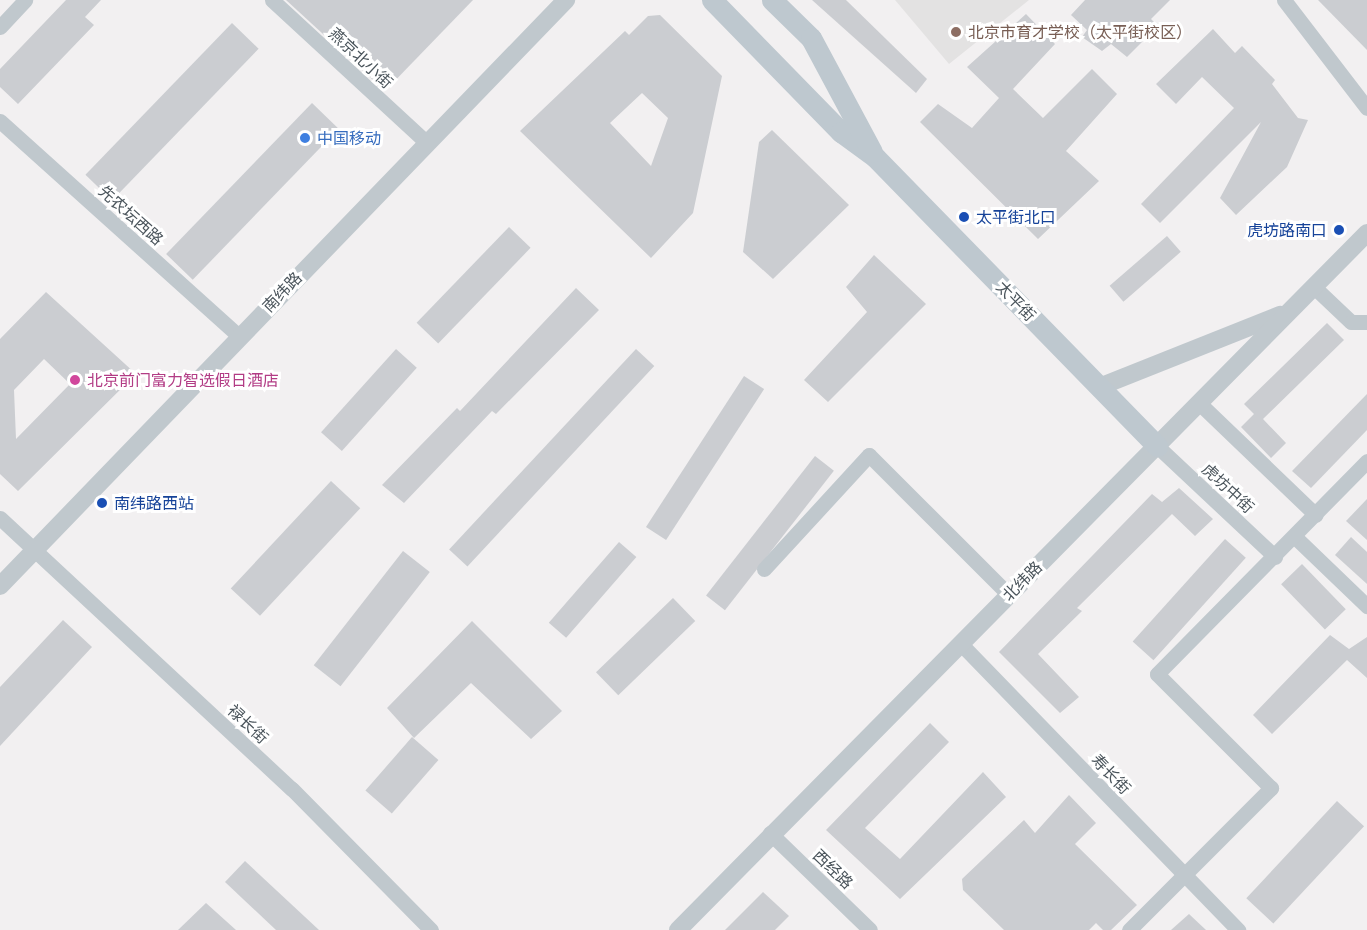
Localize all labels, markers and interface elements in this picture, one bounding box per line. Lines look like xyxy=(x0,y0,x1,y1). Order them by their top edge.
place label: 北京市育才学校（太平街校区） xyxy=(968,22,1192,42)
street label: 燕京北小街 xyxy=(325,24,397,92)
marker: 北京市育才学校（太平街校区） xyxy=(949,25,963,39)
place label: 中国移动 xyxy=(317,128,381,148)
marker: 中国移动 xyxy=(298,131,312,145)
street label: 先农坛西路 xyxy=(95,181,167,249)
place label: 太平街北口 xyxy=(976,207,1056,227)
marker: 太平街北口 xyxy=(957,210,971,224)
place label: 虎坊路南口 xyxy=(1247,220,1327,240)
marker: 虎坊路南口 xyxy=(1332,223,1346,237)
street label: 南纬路 xyxy=(258,268,306,316)
street label: 太平街 xyxy=(992,277,1040,325)
place label: 北京前门富力智选假日酒店 xyxy=(87,370,279,390)
marker: 北京前门富力智选假日酒店 xyxy=(68,373,82,387)
street label: 虎坊中街 xyxy=(1198,459,1258,517)
place label: 南纬路西站 xyxy=(114,493,194,513)
marker: 南纬路西站 xyxy=(95,496,109,510)
street label: 北纬路 xyxy=(998,557,1046,605)
street label: 禄长街 xyxy=(224,701,272,747)
street label: 寿长街 xyxy=(1087,750,1135,798)
street label: 西经路 xyxy=(809,845,857,893)

